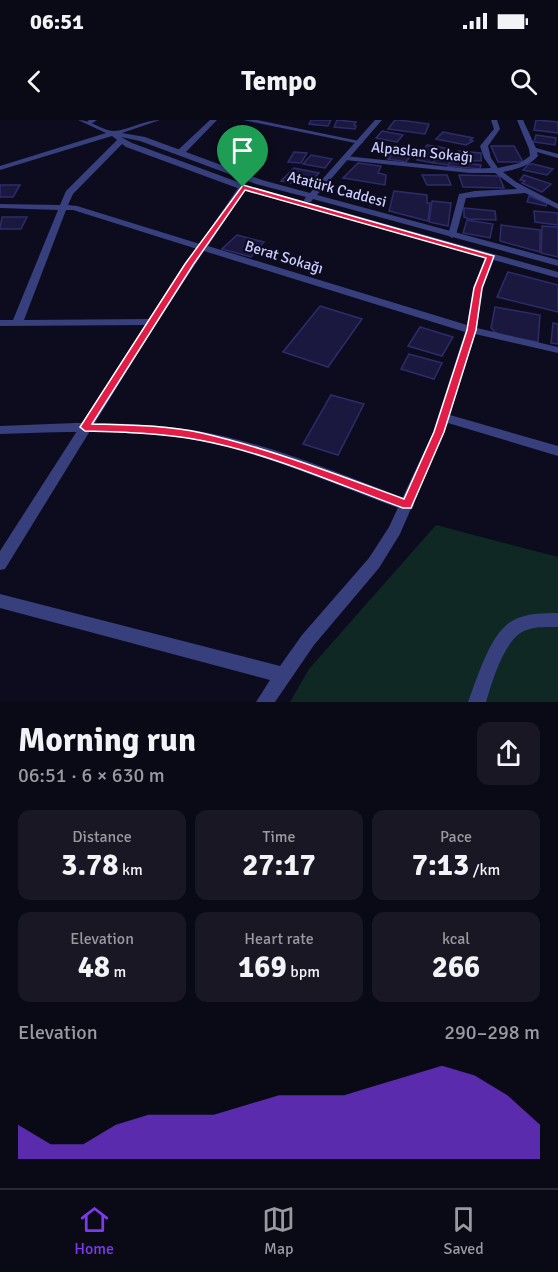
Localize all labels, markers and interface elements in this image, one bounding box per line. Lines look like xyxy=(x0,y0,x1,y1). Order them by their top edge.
text: 06:51 xyxy=(30,8,84,35)
icon: back xyxy=(18,65,51,98)
text: Tempo xyxy=(241,65,317,98)
icon: search xyxy=(507,65,540,98)
pin xyxy=(217,125,268,187)
icon: arrive xyxy=(226,134,259,167)
street label: Alpaslan Sokağı xyxy=(370,138,474,166)
street label: Atatürk Caddesi xyxy=(285,167,389,211)
street label: Berat Sokağı xyxy=(243,237,325,277)
text: Morning run xyxy=(18,720,196,761)
button: share xyxy=(477,722,540,785)
text: 06:51 · 6 × 630 m xyxy=(18,763,165,788)
text: Distance xyxy=(72,827,132,847)
text: Time xyxy=(263,827,295,847)
text: Pace xyxy=(440,827,472,847)
text: 3.78 xyxy=(61,847,118,884)
text: 27:17 xyxy=(242,847,316,884)
text: 7:13 xyxy=(412,847,469,884)
text: km xyxy=(118,860,143,880)
text: /km xyxy=(469,860,500,880)
text: Elevation xyxy=(70,929,134,949)
text: Heart rate xyxy=(244,929,314,949)
text: kcal xyxy=(442,929,470,949)
text: 48 xyxy=(78,949,110,986)
text: 169 xyxy=(238,949,287,986)
text: 266 xyxy=(432,949,480,986)
text: m xyxy=(110,962,126,982)
text: bpm xyxy=(287,962,320,982)
text: Elevation xyxy=(18,1020,98,1045)
text: 290–298 m xyxy=(444,1020,540,1045)
tab: Home xyxy=(74,1203,114,1259)
tab: Map xyxy=(262,1203,295,1259)
tab: Saved xyxy=(444,1203,484,1259)

